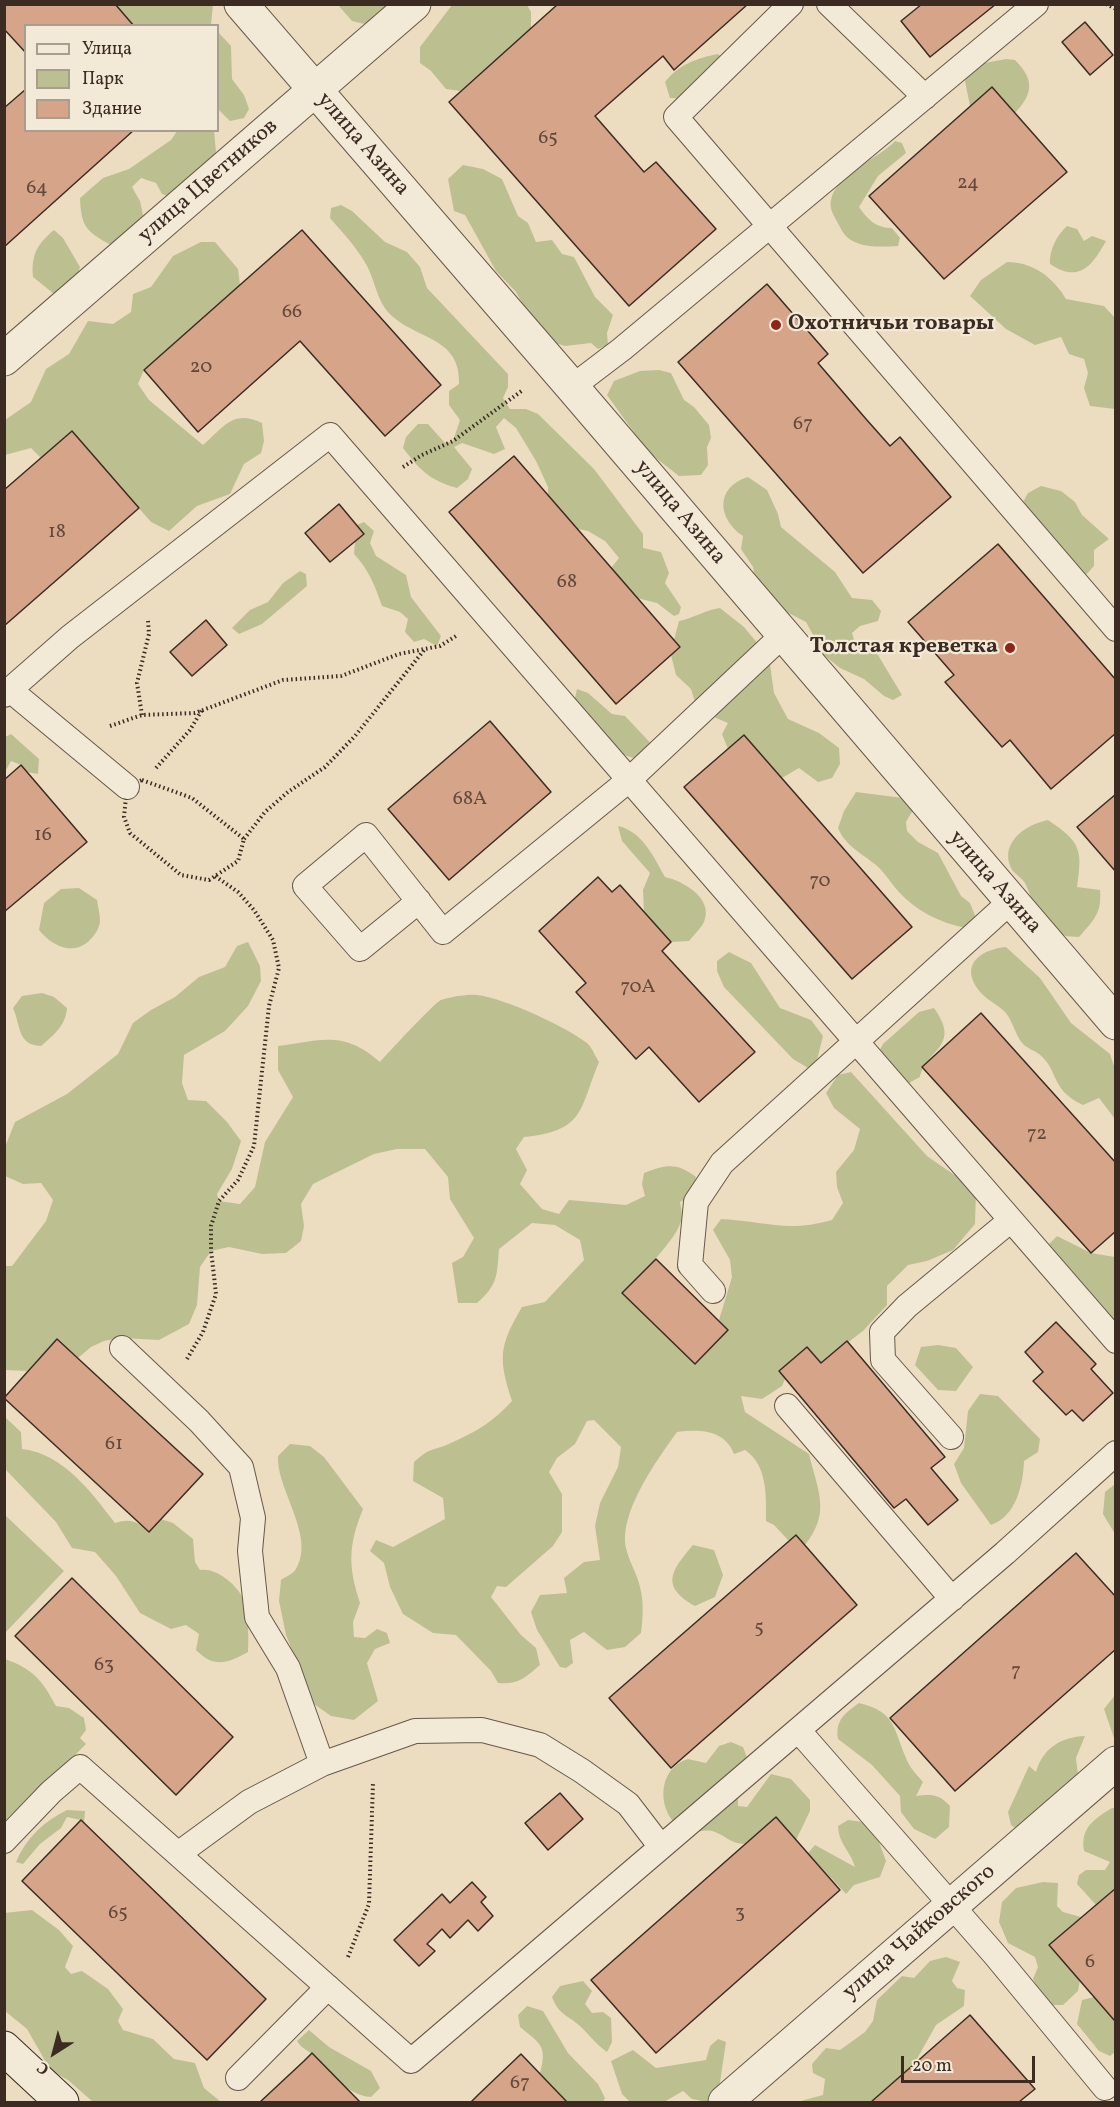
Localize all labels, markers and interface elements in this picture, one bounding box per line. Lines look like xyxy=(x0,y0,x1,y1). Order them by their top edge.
legend xyxy=(24,24,219,132)
text: Улица xyxy=(82,37,132,62)
text: Парк xyxy=(82,67,124,92)
street label: улица Азина xyxy=(310,88,414,202)
text: Здание xyxy=(82,97,142,122)
street label: улица Цветников xyxy=(134,114,284,250)
house number: 65 xyxy=(538,127,558,151)
house number: 24 xyxy=(957,172,979,196)
house number: 64 xyxy=(26,177,48,201)
house number: 66 xyxy=(282,301,302,325)
place label: Охотничьи товары xyxy=(788,312,994,338)
marker: Охотничьи товары xyxy=(769,318,783,332)
house number: 20 xyxy=(190,356,212,380)
house number: 67 xyxy=(793,413,813,437)
street label: улица Азина xyxy=(628,455,730,571)
house number: 18 xyxy=(48,521,66,545)
house number: 68 xyxy=(557,571,577,595)
place label: Толстая креветка xyxy=(809,635,998,661)
marker: Толстая креветка xyxy=(1003,641,1017,655)
house number: 68А xyxy=(453,788,487,812)
house number: 16 xyxy=(34,824,52,848)
street label: улица Азина xyxy=(942,826,1046,940)
house number: 70 xyxy=(810,870,830,894)
house number: 70А xyxy=(621,976,655,1000)
house number: 72 xyxy=(1027,1123,1047,1147)
house number: 61 xyxy=(105,1433,123,1457)
house number: 5 xyxy=(754,1617,764,1641)
house number: 63 xyxy=(94,1654,114,1678)
house number: 7 xyxy=(1011,1660,1021,1684)
street label: улица Чайковского xyxy=(838,1860,1002,2006)
house number: 65 xyxy=(108,1902,128,1926)
house number: 3 xyxy=(735,1902,745,1926)
house number: 6 xyxy=(1085,1951,1095,1975)
north arrow xyxy=(24,2023,84,2083)
scale bar xyxy=(904,2044,1038,2082)
text: 20 m xyxy=(912,2054,952,2079)
text: С xyxy=(33,2056,54,2079)
house number: 67 xyxy=(510,2072,530,2096)

